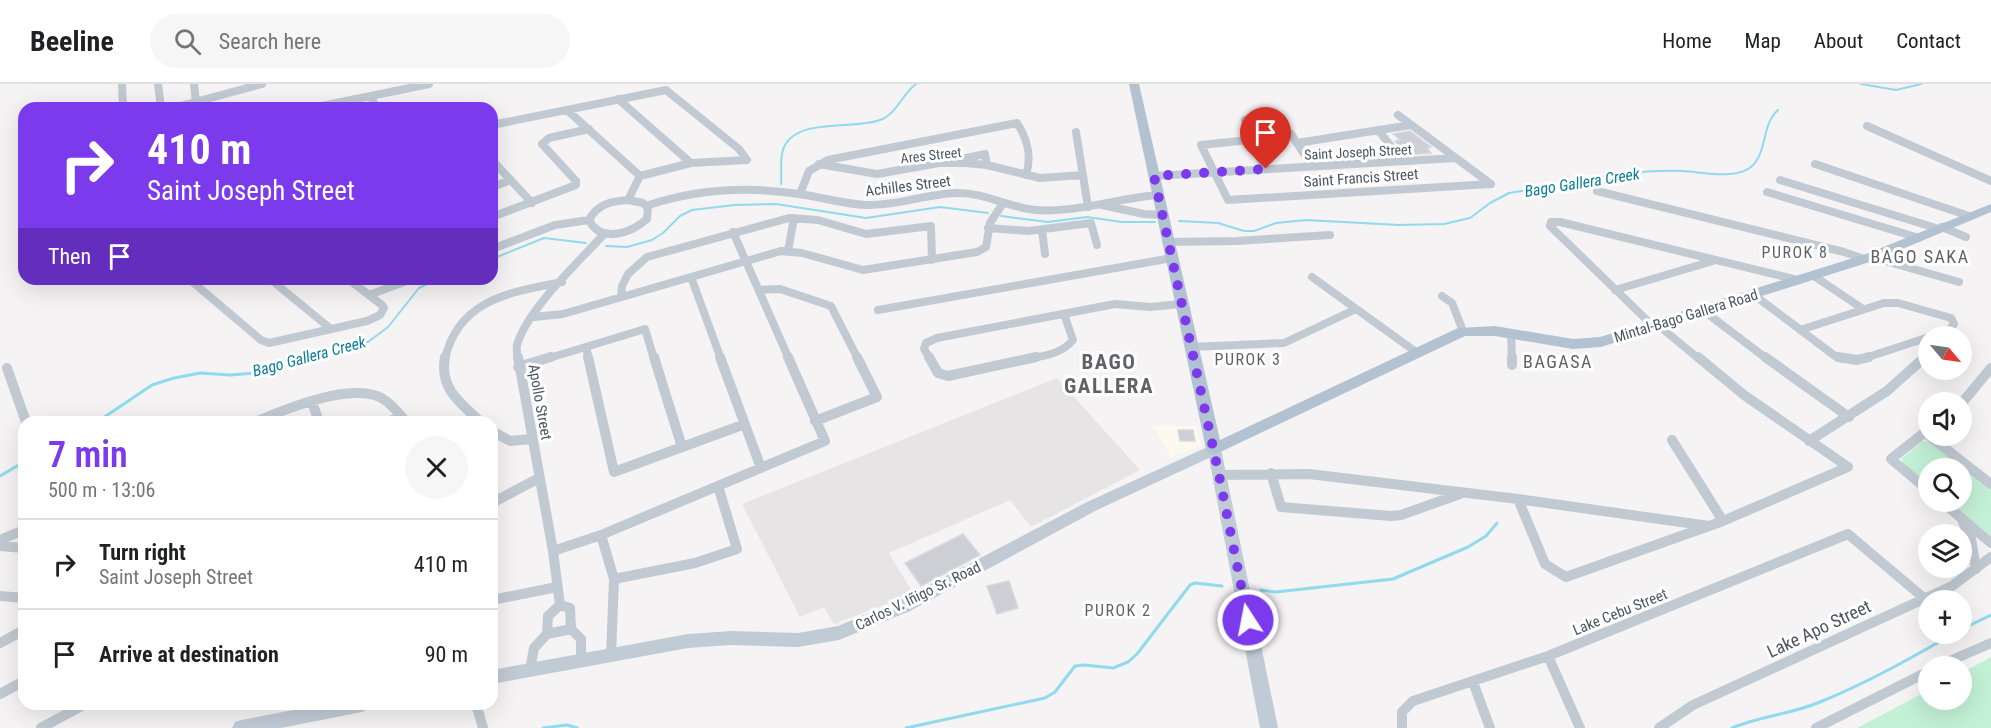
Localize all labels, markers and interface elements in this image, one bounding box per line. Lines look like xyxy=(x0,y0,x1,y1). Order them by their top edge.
search box xyxy=(150,14,570,68)
text: Beeline xyxy=(30,25,114,58)
icon: search xyxy=(171,25,204,58)
text: Search here xyxy=(219,29,321,54)
text: Home xyxy=(1662,29,1712,53)
text: Map xyxy=(1745,29,1781,53)
text: About xyxy=(1814,29,1863,53)
text: Contact xyxy=(1896,29,1961,53)
pin xyxy=(1240,107,1291,169)
icon: arrive xyxy=(1249,116,1282,149)
text: 410 m xyxy=(147,125,252,174)
icon: right xyxy=(48,126,126,204)
street label: Saint Joseph Street xyxy=(1304,141,1412,163)
street label: Ares Street xyxy=(900,144,962,166)
water label: Bago Gallera Creek xyxy=(1523,164,1642,201)
street label: Saint Francis Street xyxy=(1303,165,1419,191)
street label: Achilles Street xyxy=(864,172,952,200)
text: Saint Joseph Street xyxy=(147,175,355,207)
icon: arrive xyxy=(103,240,136,273)
district label: PUROK 8 xyxy=(1762,243,1828,262)
text: Then xyxy=(48,244,91,269)
district label: BAGO SAKA xyxy=(1870,246,1970,267)
street label: Mintal-Bago Gallera Road xyxy=(1612,286,1760,346)
north arrow xyxy=(1918,326,1972,380)
map controls xyxy=(1918,326,1972,710)
water label: Bago Gallera Creek xyxy=(250,332,369,381)
district label: BAGO GALLERA xyxy=(1064,350,1154,398)
district label: PUROK 3 xyxy=(1215,350,1281,369)
district label: BAGASA xyxy=(1523,351,1593,372)
street label: Apollo Street xyxy=(524,363,556,441)
button: sound xyxy=(1918,392,1972,446)
text: 7 min xyxy=(48,434,128,476)
button: close xyxy=(405,436,468,499)
button: search xyxy=(1918,458,1972,512)
text: 500 m · 13:06 xyxy=(48,478,155,502)
button: layers xyxy=(1918,524,1972,578)
text: Turn right xyxy=(99,540,186,565)
icon: right xyxy=(48,548,81,581)
text: 410 m xyxy=(414,552,468,577)
street label: Carlos V. Iñigo Sr. Road xyxy=(852,558,984,634)
text: Saint Joseph Street xyxy=(99,565,253,589)
street label: Lake Cebu Street xyxy=(1570,585,1670,639)
position arrow xyxy=(1216,588,1280,652)
button: + xyxy=(1918,590,1972,644)
street label: Lake Apo Street xyxy=(1763,595,1874,662)
district label: PUROK 2 xyxy=(1085,601,1151,620)
icon: arrive xyxy=(48,638,81,671)
text: Arrive at destination xyxy=(99,642,279,667)
text: 90 m xyxy=(425,642,468,667)
button: − xyxy=(1918,656,1972,710)

